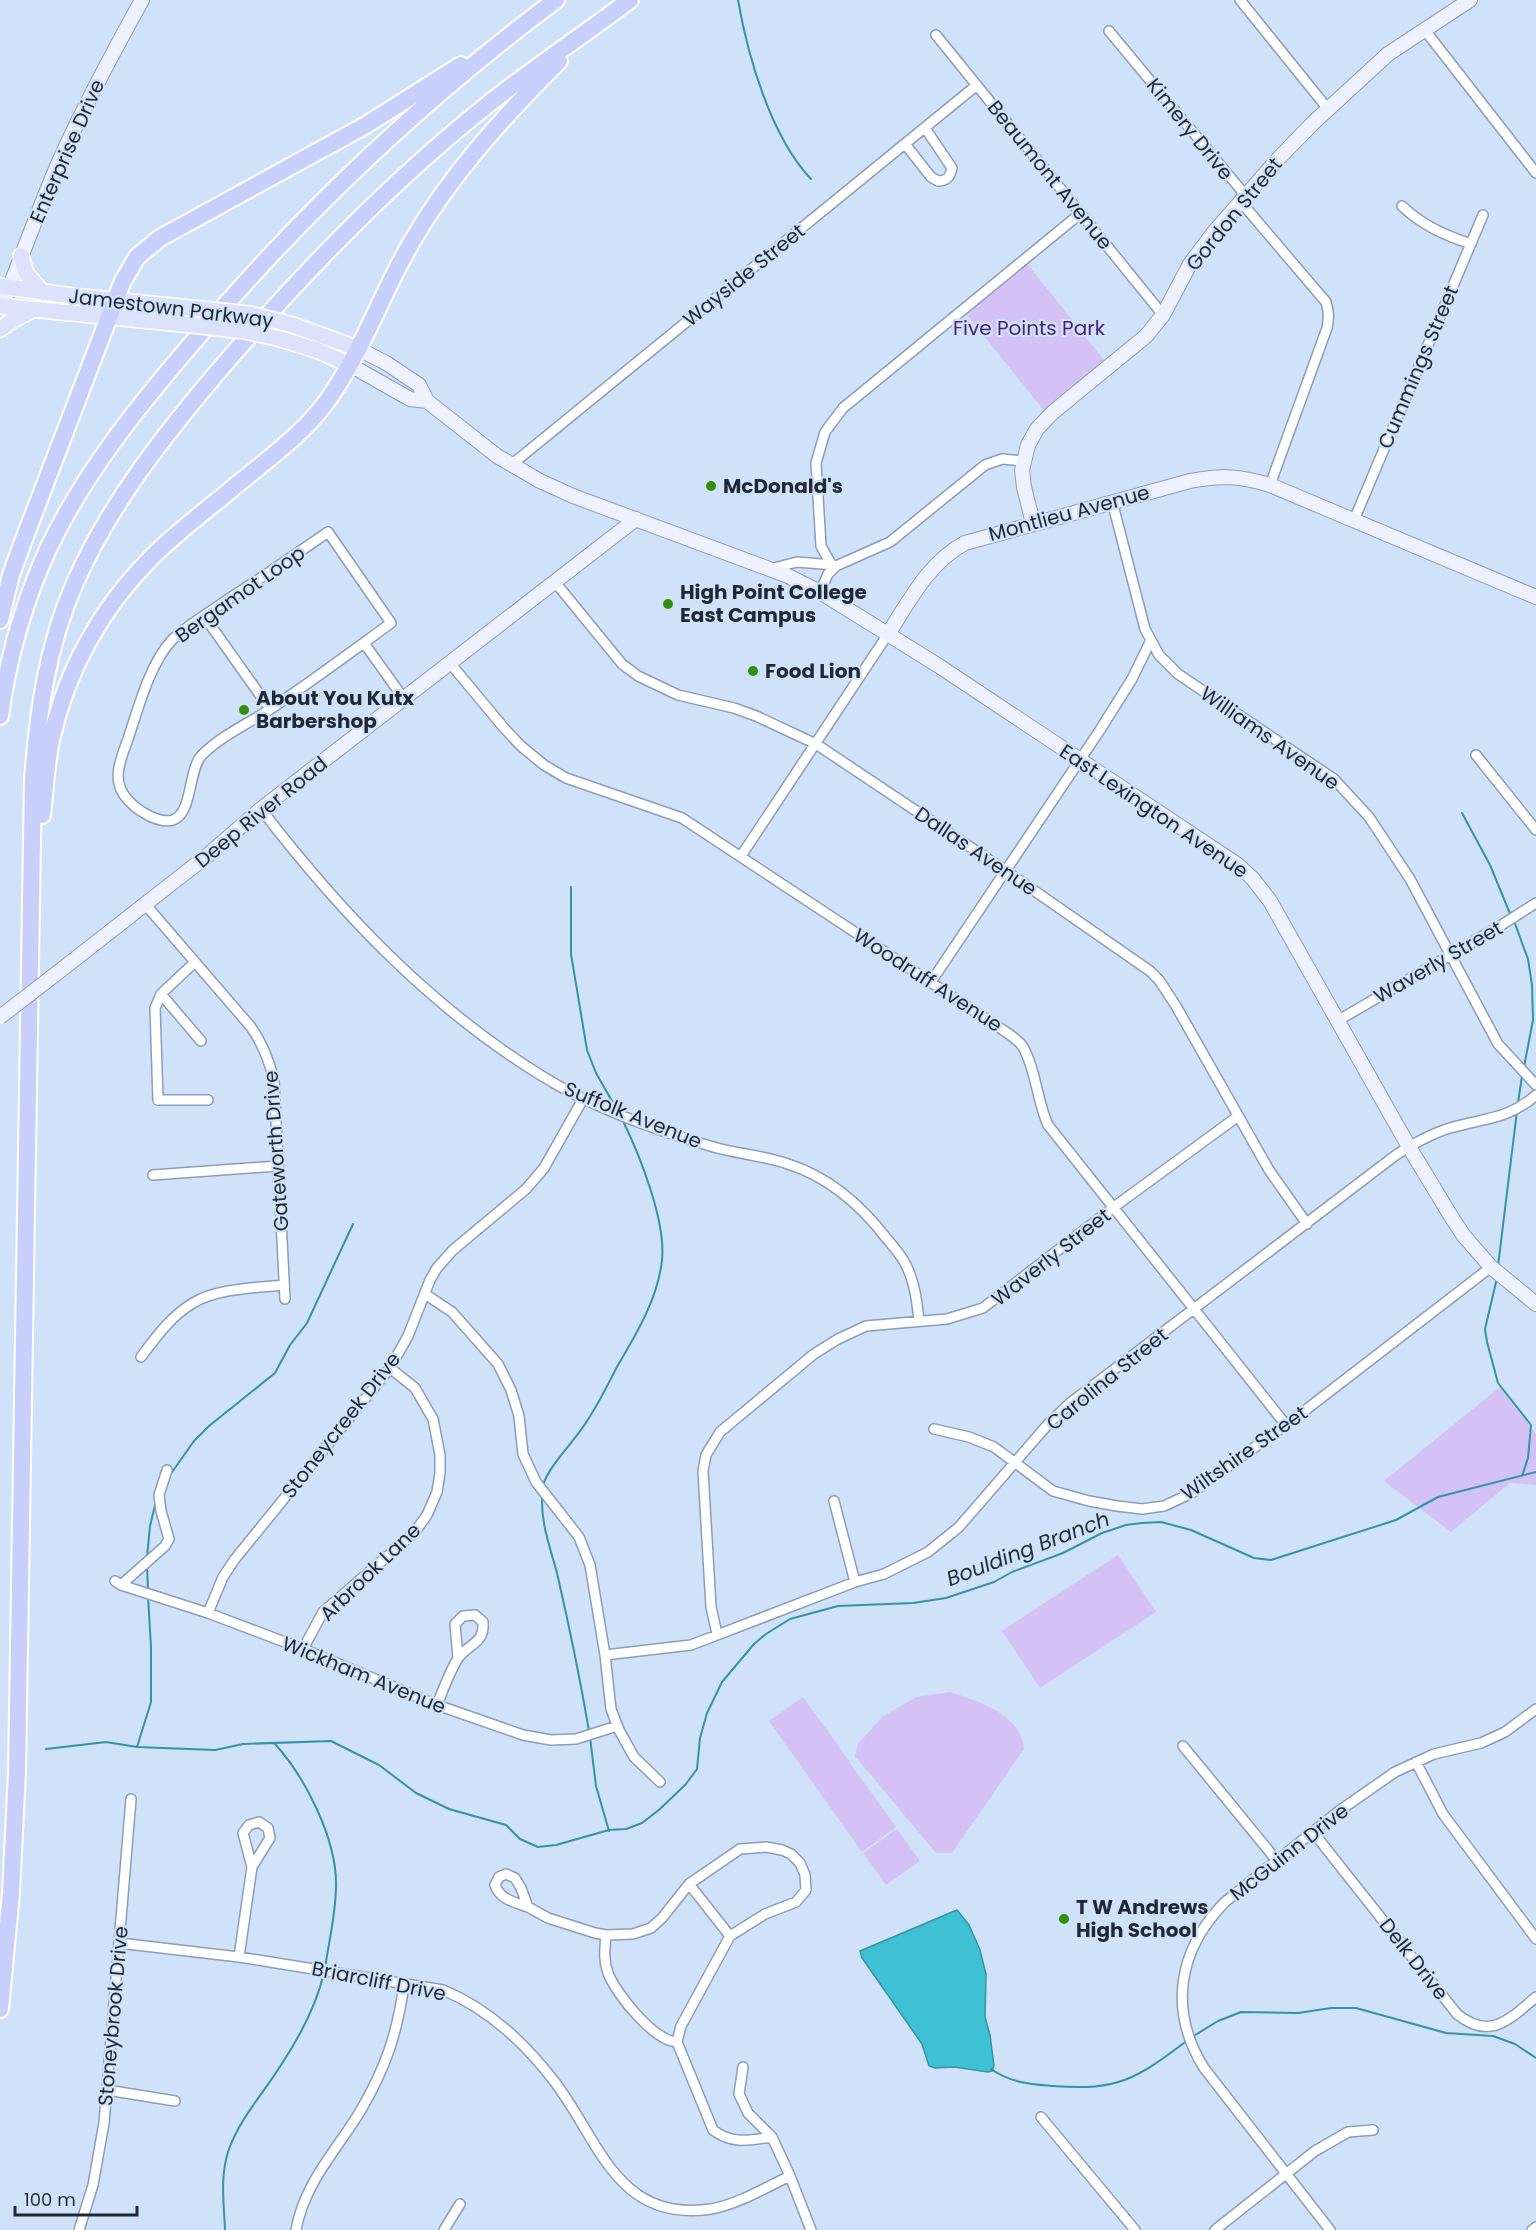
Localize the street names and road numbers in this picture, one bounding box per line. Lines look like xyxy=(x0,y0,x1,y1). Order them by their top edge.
street label: Kimery Drive xyxy=(1140,72,1240,186)
street label: Enterprise Drive xyxy=(23,75,111,227)
street label: Beaumont Avenue xyxy=(981,94,1119,256)
street label: Gordon Street xyxy=(1179,151,1289,277)
street label: Wayside Street xyxy=(677,217,811,333)
street label: Cummings Street xyxy=(1371,281,1465,453)
street label: Jamestown Parkway xyxy=(67,282,275,334)
street label: Montlieu Avenue xyxy=(985,478,1153,548)
street label: Bergamot Loop xyxy=(169,539,311,649)
street label: Williams Avenue xyxy=(1195,679,1345,797)
street label: East Lexington Avenue xyxy=(1054,737,1254,885)
street label: Deep River Road xyxy=(189,750,333,874)
street label: Dallas Avenue xyxy=(909,800,1043,902)
street label: Waverly Street xyxy=(1369,914,1507,1010)
street label: Woodruff Avenue xyxy=(848,921,1008,1039)
street label: Gateworth Drive xyxy=(256,1070,296,1232)
street label: Suffolk Avenue xyxy=(560,1075,706,1155)
street label: Waverly Street xyxy=(986,1202,1116,1312)
street label: Carolina Street xyxy=(1040,1321,1174,1437)
street label: Stoneycreek Drive xyxy=(275,1346,407,1504)
street label: Wiltshire Street xyxy=(1175,1399,1313,1507)
street label: Arbrook Lane xyxy=(313,1517,427,1627)
street label: Wickham Avenue xyxy=(278,1629,450,1721)
street label: McGuinn Drive xyxy=(1224,1797,1354,1907)
street label: Delk Drive xyxy=(1373,1912,1455,2006)
street label: Stoneybrook Drive xyxy=(91,1925,135,2107)
street label: Briarcliff Drive xyxy=(309,1954,449,2008)

